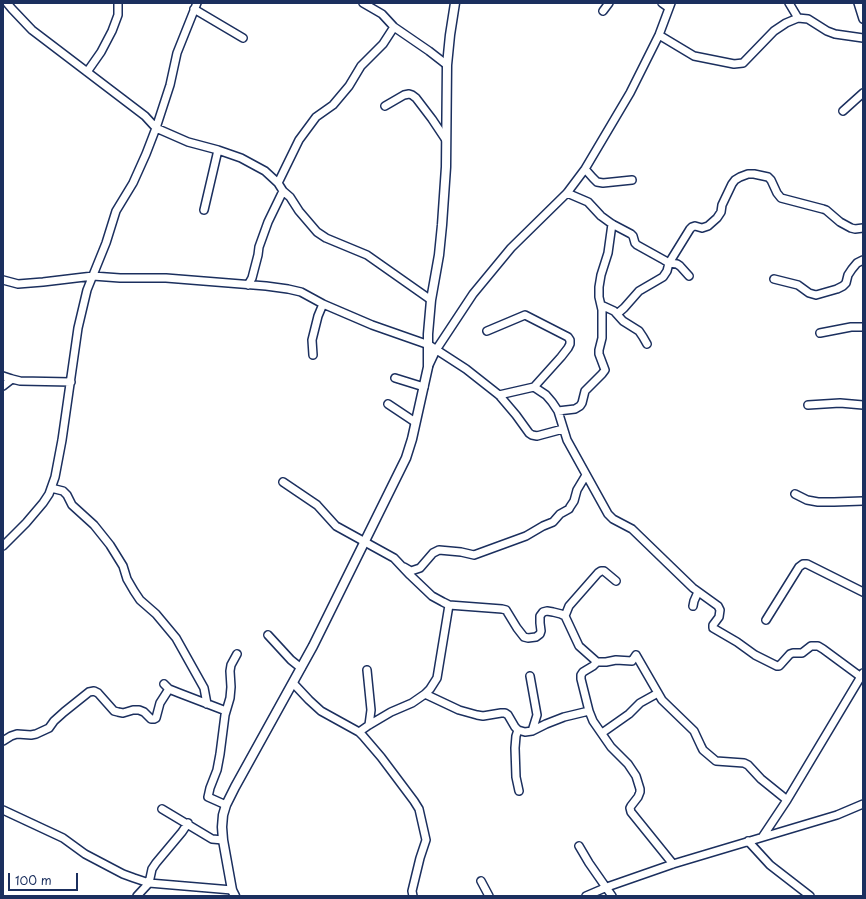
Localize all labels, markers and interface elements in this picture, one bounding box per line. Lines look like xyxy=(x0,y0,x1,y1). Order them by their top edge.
scale bar xyxy=(10,865,80,891)
text: 100 m xyxy=(15,871,52,889)

